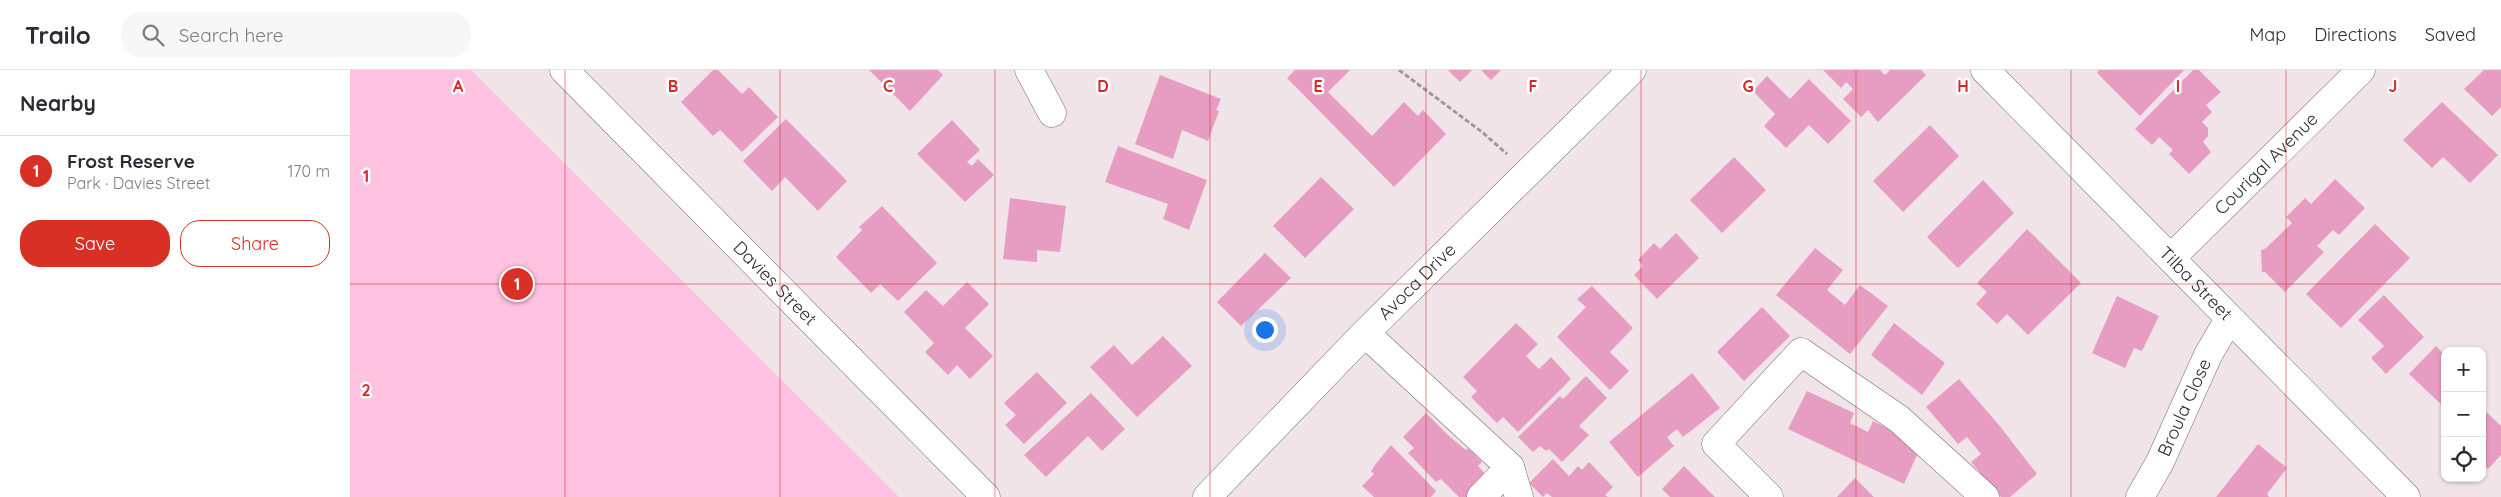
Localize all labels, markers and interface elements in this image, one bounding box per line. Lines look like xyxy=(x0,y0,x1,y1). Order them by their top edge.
search box xyxy=(121,12,471,57)
text: Trailo xyxy=(25,20,91,50)
icon: search xyxy=(139,21,167,49)
text: Search here xyxy=(179,23,284,47)
text: Map xyxy=(2249,23,2286,46)
text: Directions xyxy=(2314,23,2397,46)
text: Saved xyxy=(2425,23,2476,46)
text: A xyxy=(453,76,464,96)
text: B xyxy=(668,76,678,96)
text: C xyxy=(883,76,893,96)
text: D xyxy=(1097,76,1109,96)
text: E xyxy=(1313,76,1323,96)
text: F xyxy=(1529,76,1538,96)
text: G xyxy=(1742,76,1754,96)
text: H xyxy=(1957,76,1969,96)
text: I xyxy=(2176,76,2180,96)
text: J xyxy=(2389,76,2397,96)
text: Nearby xyxy=(20,90,96,116)
street label: Courigal Avenue xyxy=(2209,107,2322,220)
text: Frost Reserve xyxy=(67,149,195,173)
text: 1 xyxy=(33,161,39,181)
text: 170 m xyxy=(287,161,330,181)
text: 1 xyxy=(363,166,369,186)
text: Park · Davies Street xyxy=(67,173,210,193)
button: Save xyxy=(20,220,170,267)
button: Share xyxy=(180,220,330,267)
street label: Davies Street xyxy=(728,236,822,330)
street label: Avoca Drive xyxy=(1373,238,1461,325)
street label: Tilba Street xyxy=(2154,241,2237,325)
pin: 1 xyxy=(501,265,533,303)
your location xyxy=(1252,317,1278,343)
map controls xyxy=(2441,347,2486,482)
button: + xyxy=(2441,347,2486,392)
street label: Broula Close xyxy=(2152,355,2216,460)
text: 2 xyxy=(361,380,371,400)
button: − xyxy=(2441,392,2486,437)
button: locate xyxy=(2441,437,2486,482)

